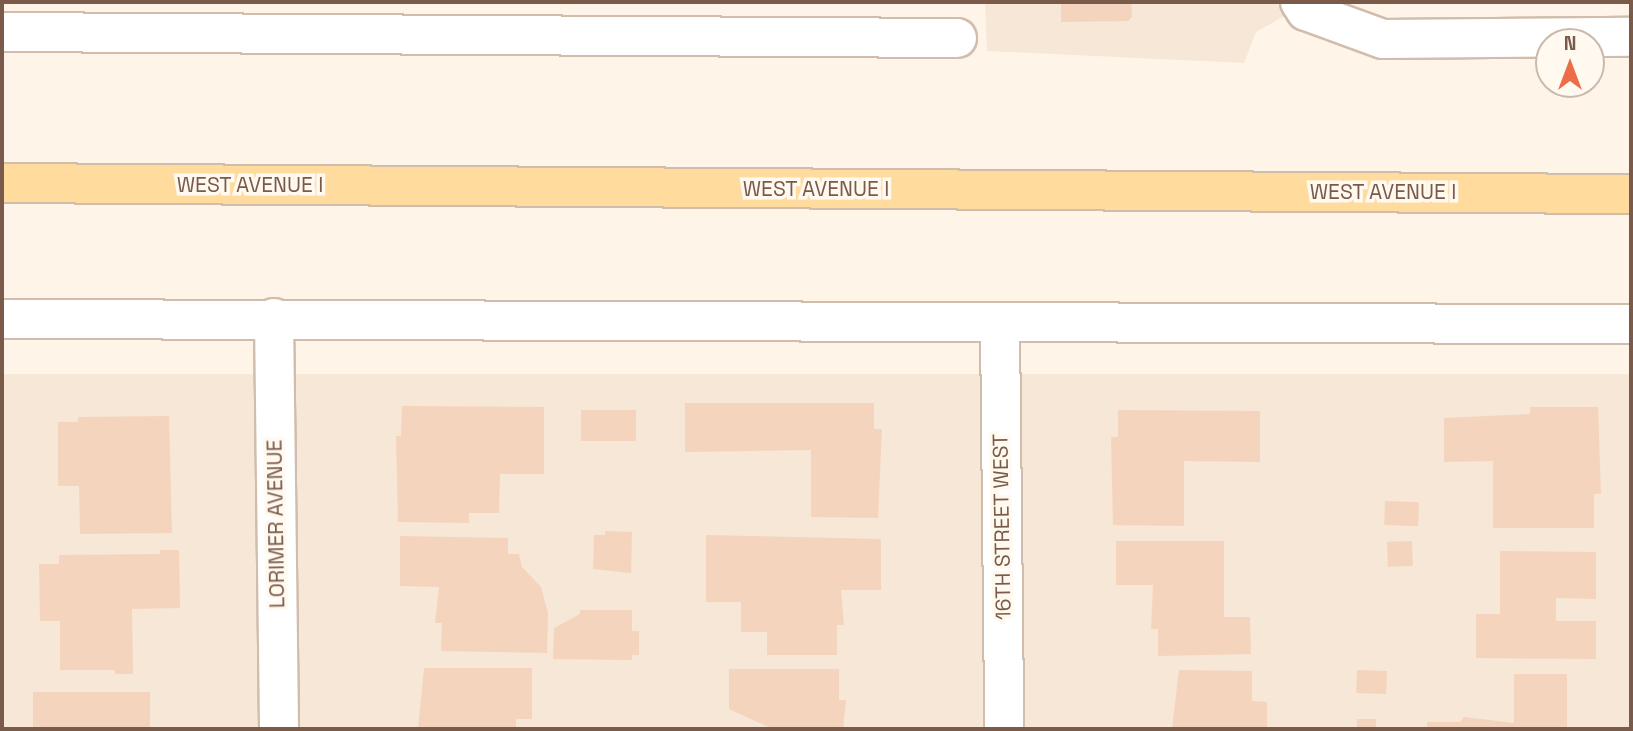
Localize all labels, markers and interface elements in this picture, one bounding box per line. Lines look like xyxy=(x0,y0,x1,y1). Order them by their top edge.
north arrow xyxy=(1535,28,1605,98)
text: N xyxy=(1564,31,1576,56)
street label: WEST AVENUE I xyxy=(176,172,324,198)
street label: WEST AVENUE I xyxy=(742,176,890,202)
street label: WEST AVENUE I xyxy=(1309,179,1457,205)
street label: 16TH STREET WEST xyxy=(988,433,1016,621)
street label: LORIMER AVENUE xyxy=(262,439,290,609)

